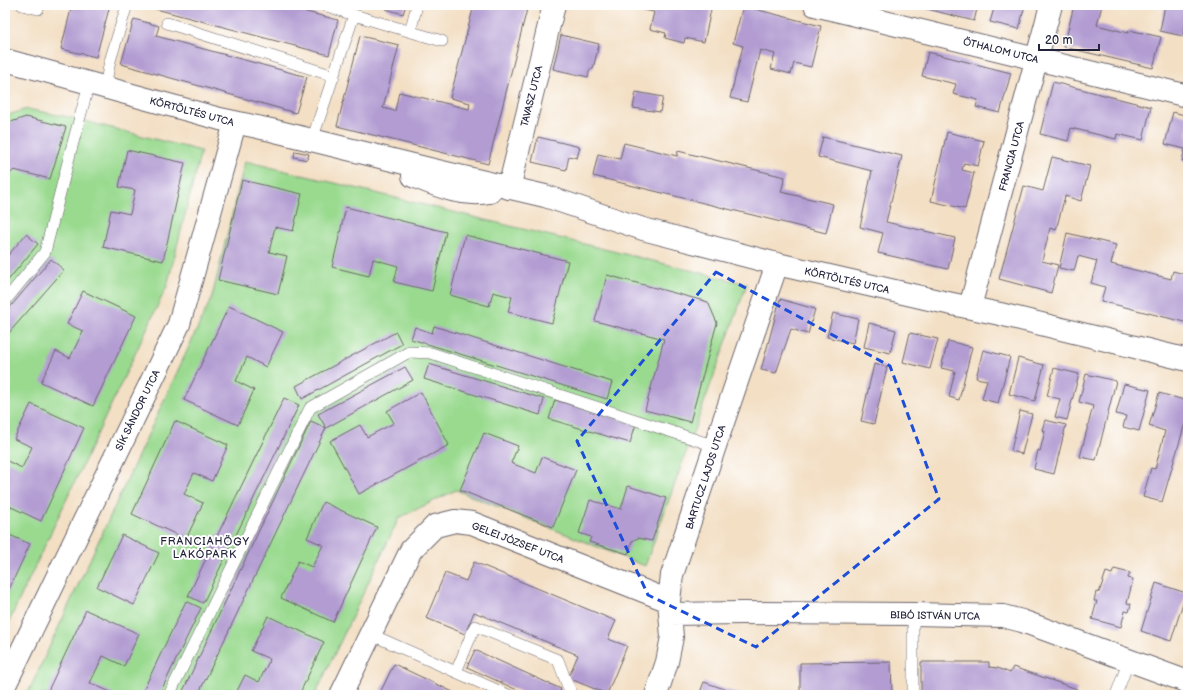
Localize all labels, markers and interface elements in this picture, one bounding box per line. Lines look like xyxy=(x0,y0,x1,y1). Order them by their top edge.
scale bar xyxy=(1039,26,1099,52)
text: 20 m xyxy=(1045,33,1072,48)
street label: ÖTHALOM UTCA xyxy=(962,36,1041,66)
street label: TAVASZ UTCA xyxy=(519,64,546,128)
street label: KÖRTÖLTÉS UTCA xyxy=(148,95,236,129)
street label: FRANCIA UTCA xyxy=(997,119,1027,192)
street label: KÖRTÖLTÉS UTCA xyxy=(803,265,891,297)
street label: SÍK SÁNDOR UTCA xyxy=(113,367,163,453)
street label: BARTUCZ LAJOS UTCA xyxy=(683,423,729,531)
street label: GELEI JÓZSEF UTCA xyxy=(470,520,566,566)
district label: FRANCIAHÖGY LAKÓPARK xyxy=(160,534,250,561)
street label: BIBÓ ISTVÁN UTCA xyxy=(890,609,981,623)

